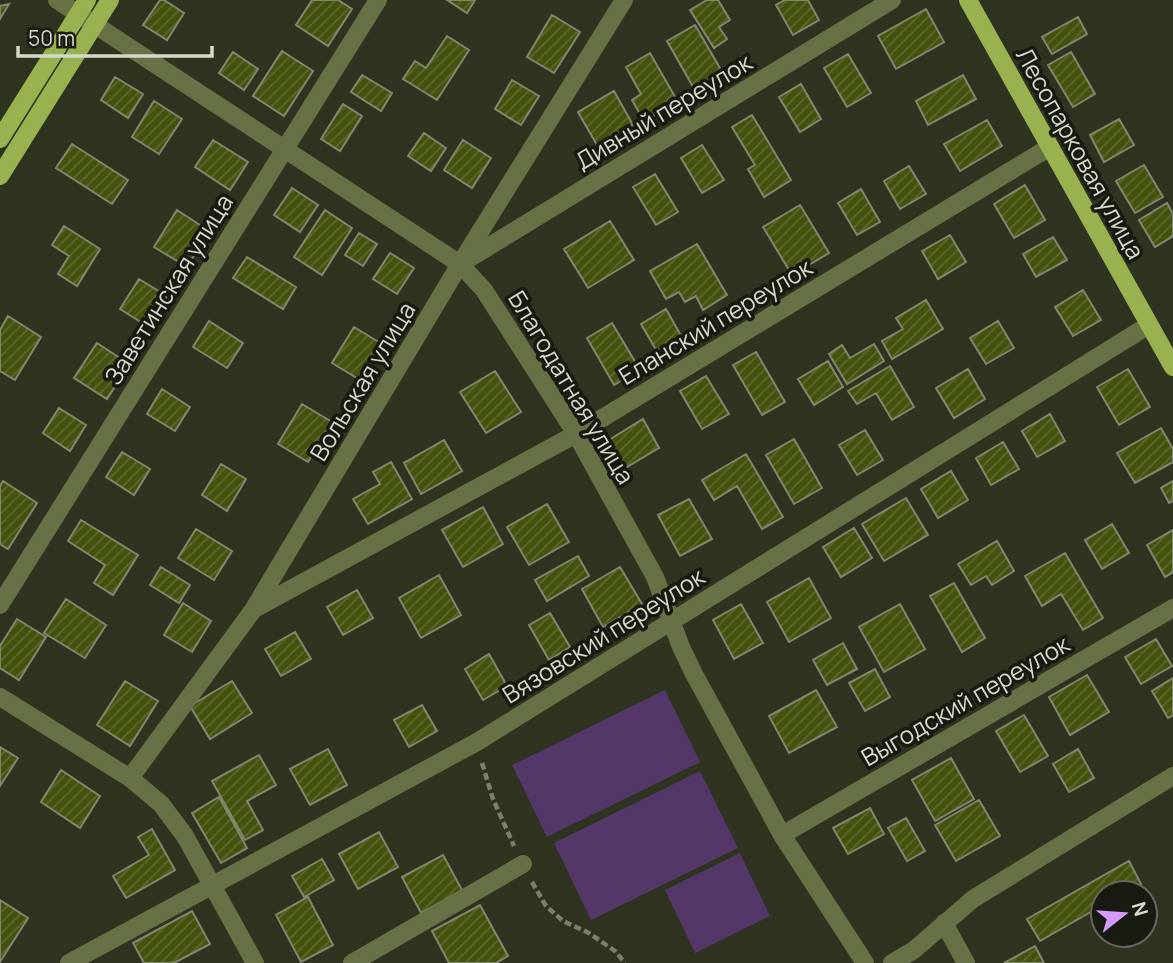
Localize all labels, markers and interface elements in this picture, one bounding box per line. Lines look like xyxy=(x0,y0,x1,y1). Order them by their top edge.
scale bar xyxy=(18,14,212,58)
text: 50 m xyxy=(28,24,75,52)
street label: Лесопарковая улица xyxy=(1009,41,1153,265)
street label: Дивный переулок xyxy=(568,45,758,177)
street label: Заветинская улица xyxy=(96,188,240,390)
street label: Еланский переулок xyxy=(612,250,819,392)
street label: Благодатная улица xyxy=(501,284,643,490)
street label: Вольская улица xyxy=(302,295,422,467)
street label: Вязовский переулок xyxy=(496,559,711,711)
street label: Выгодский переулок xyxy=(855,626,1076,773)
north arrow xyxy=(1089,879,1159,949)
text: N xyxy=(1126,899,1155,919)

